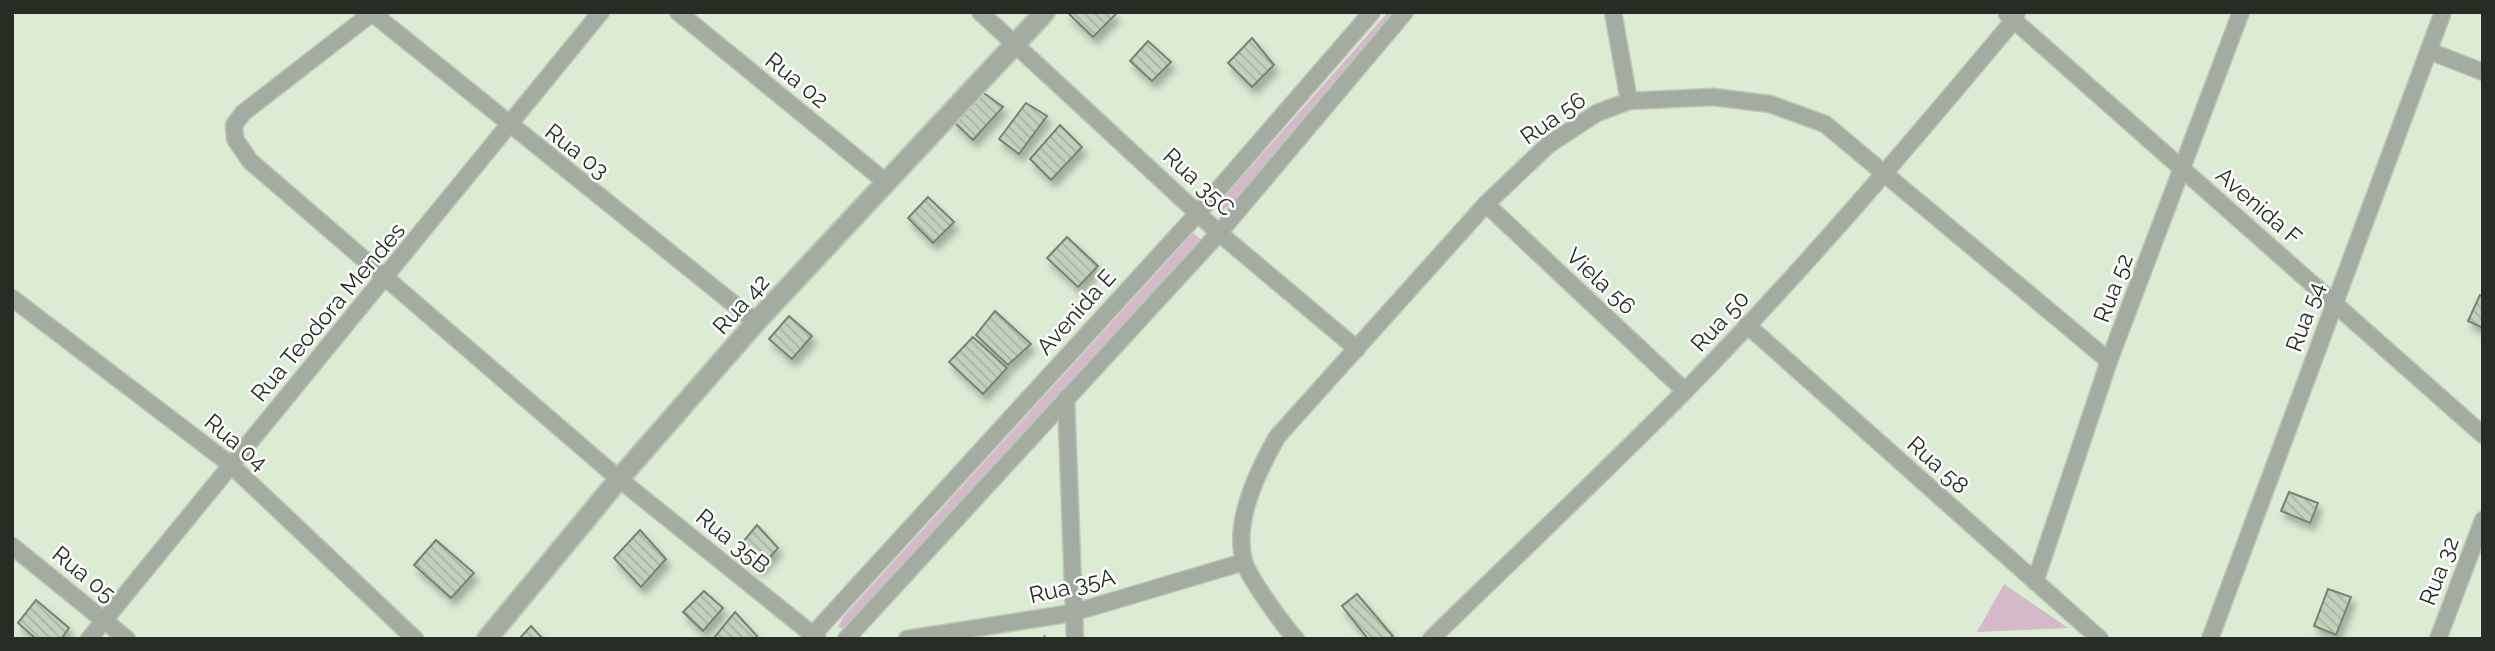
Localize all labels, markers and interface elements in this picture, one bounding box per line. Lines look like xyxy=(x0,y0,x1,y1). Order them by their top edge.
street label: Rua 02 xyxy=(760,46,834,113)
street label: Rua 56 xyxy=(1515,86,1590,150)
street label: Rua 03 xyxy=(540,117,614,184)
street label: Rua 35C xyxy=(1158,142,1241,221)
street label: Avenida F xyxy=(2211,161,2308,250)
street label: Rua Teodora Mendes xyxy=(245,217,410,407)
street label: Viela 56 xyxy=(1561,242,1642,320)
street label: Rua 52 xyxy=(2087,250,2138,326)
street label: Avenida E xyxy=(1030,264,1121,360)
street label: Rua 42 xyxy=(707,268,775,339)
street label: Rua 54 xyxy=(2280,278,2330,355)
street label: Rua 50 xyxy=(1685,285,1755,357)
street label: Rua 04 xyxy=(199,408,273,476)
street label: Rua 58 xyxy=(1902,430,1975,499)
street label: Rua 35B xyxy=(691,503,776,578)
street label: Rua 32 xyxy=(2413,533,2464,609)
street label: Rua 05 xyxy=(47,540,121,607)
street label: Rua 35A xyxy=(1026,562,1118,608)

